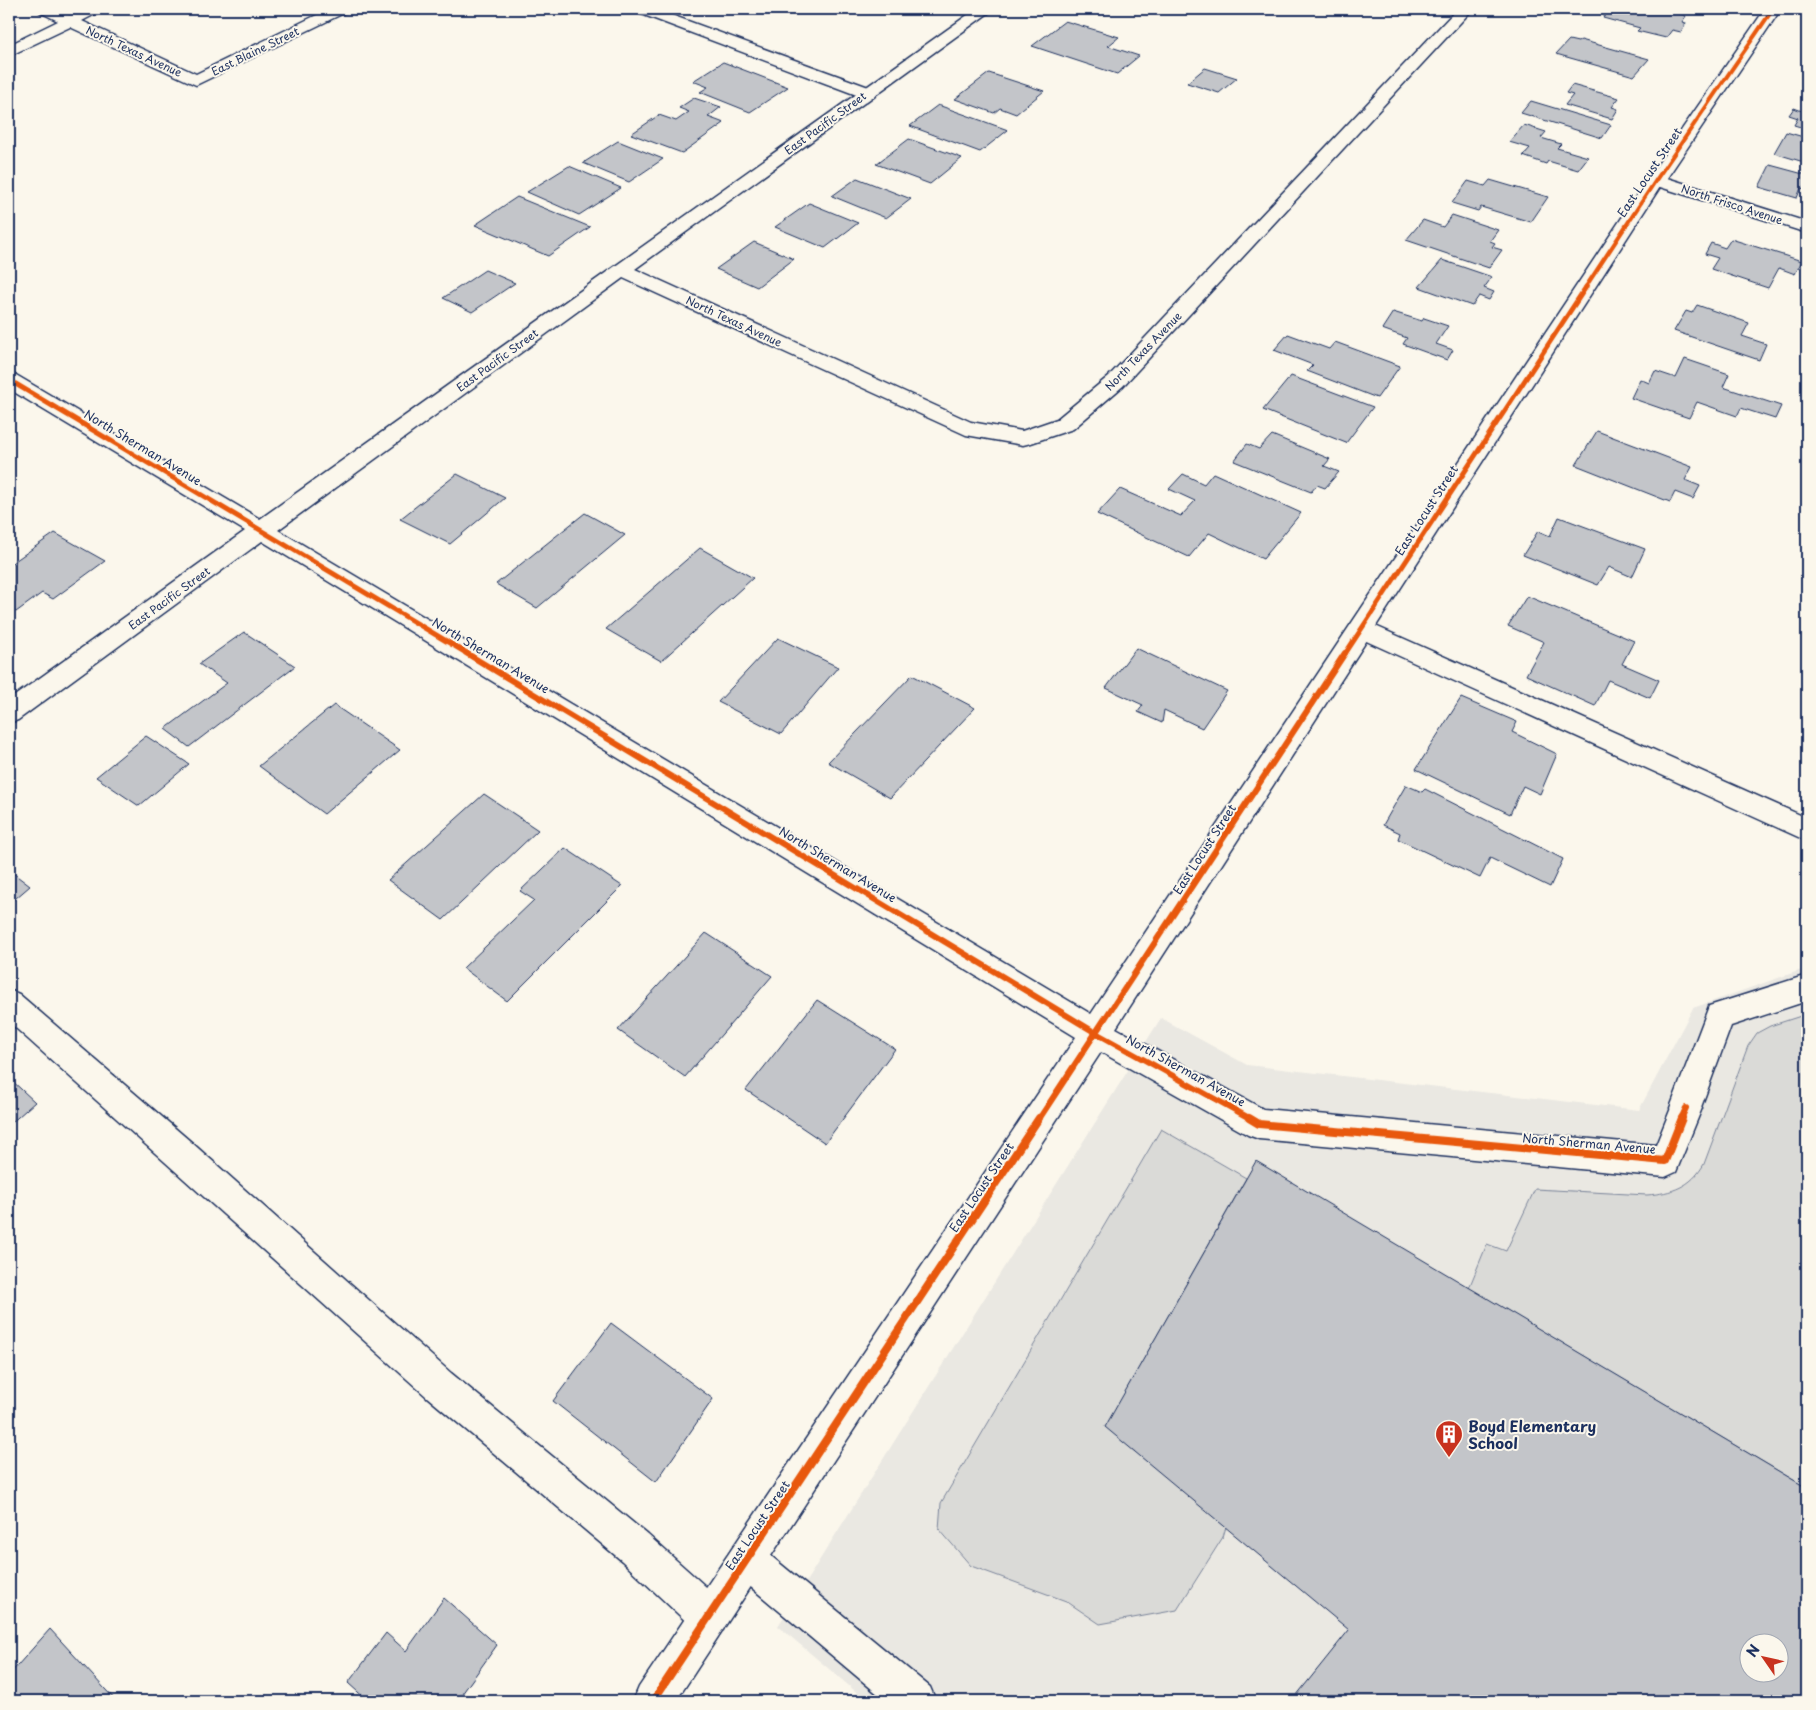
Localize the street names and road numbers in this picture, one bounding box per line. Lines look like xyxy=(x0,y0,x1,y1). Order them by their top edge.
street label: North Texas Avenue xyxy=(83,21,185,81)
street label: East Blaine Street xyxy=(208,22,302,80)
street label: East Pacific Street xyxy=(780,87,870,159)
street label: East Locust Street xyxy=(1612,124,1686,220)
street label: North Frisco Avenue xyxy=(1679,180,1785,228)
street label: North Texas Avenue xyxy=(683,291,785,351)
street label: North Texas Avenue xyxy=(1101,308,1185,394)
street label: East Pacific Street xyxy=(452,324,542,396)
street label: North Sherman Avenue xyxy=(81,405,205,489)
street label: East Locust Street xyxy=(1390,461,1462,559)
street label: East Pacific Street xyxy=(124,562,214,634)
street label: North Sherman Avenue xyxy=(429,613,553,697)
street label: East Locust Street xyxy=(1168,800,1240,898)
street label: North Sherman Avenue xyxy=(776,822,900,906)
street label: North Sherman Avenue xyxy=(1123,1030,1249,1110)
street label: North Sherman Avenue xyxy=(1522,1128,1657,1158)
street label: East Locust Street xyxy=(944,1139,1018,1235)
street label: East Locust Street xyxy=(720,1477,794,1573)

